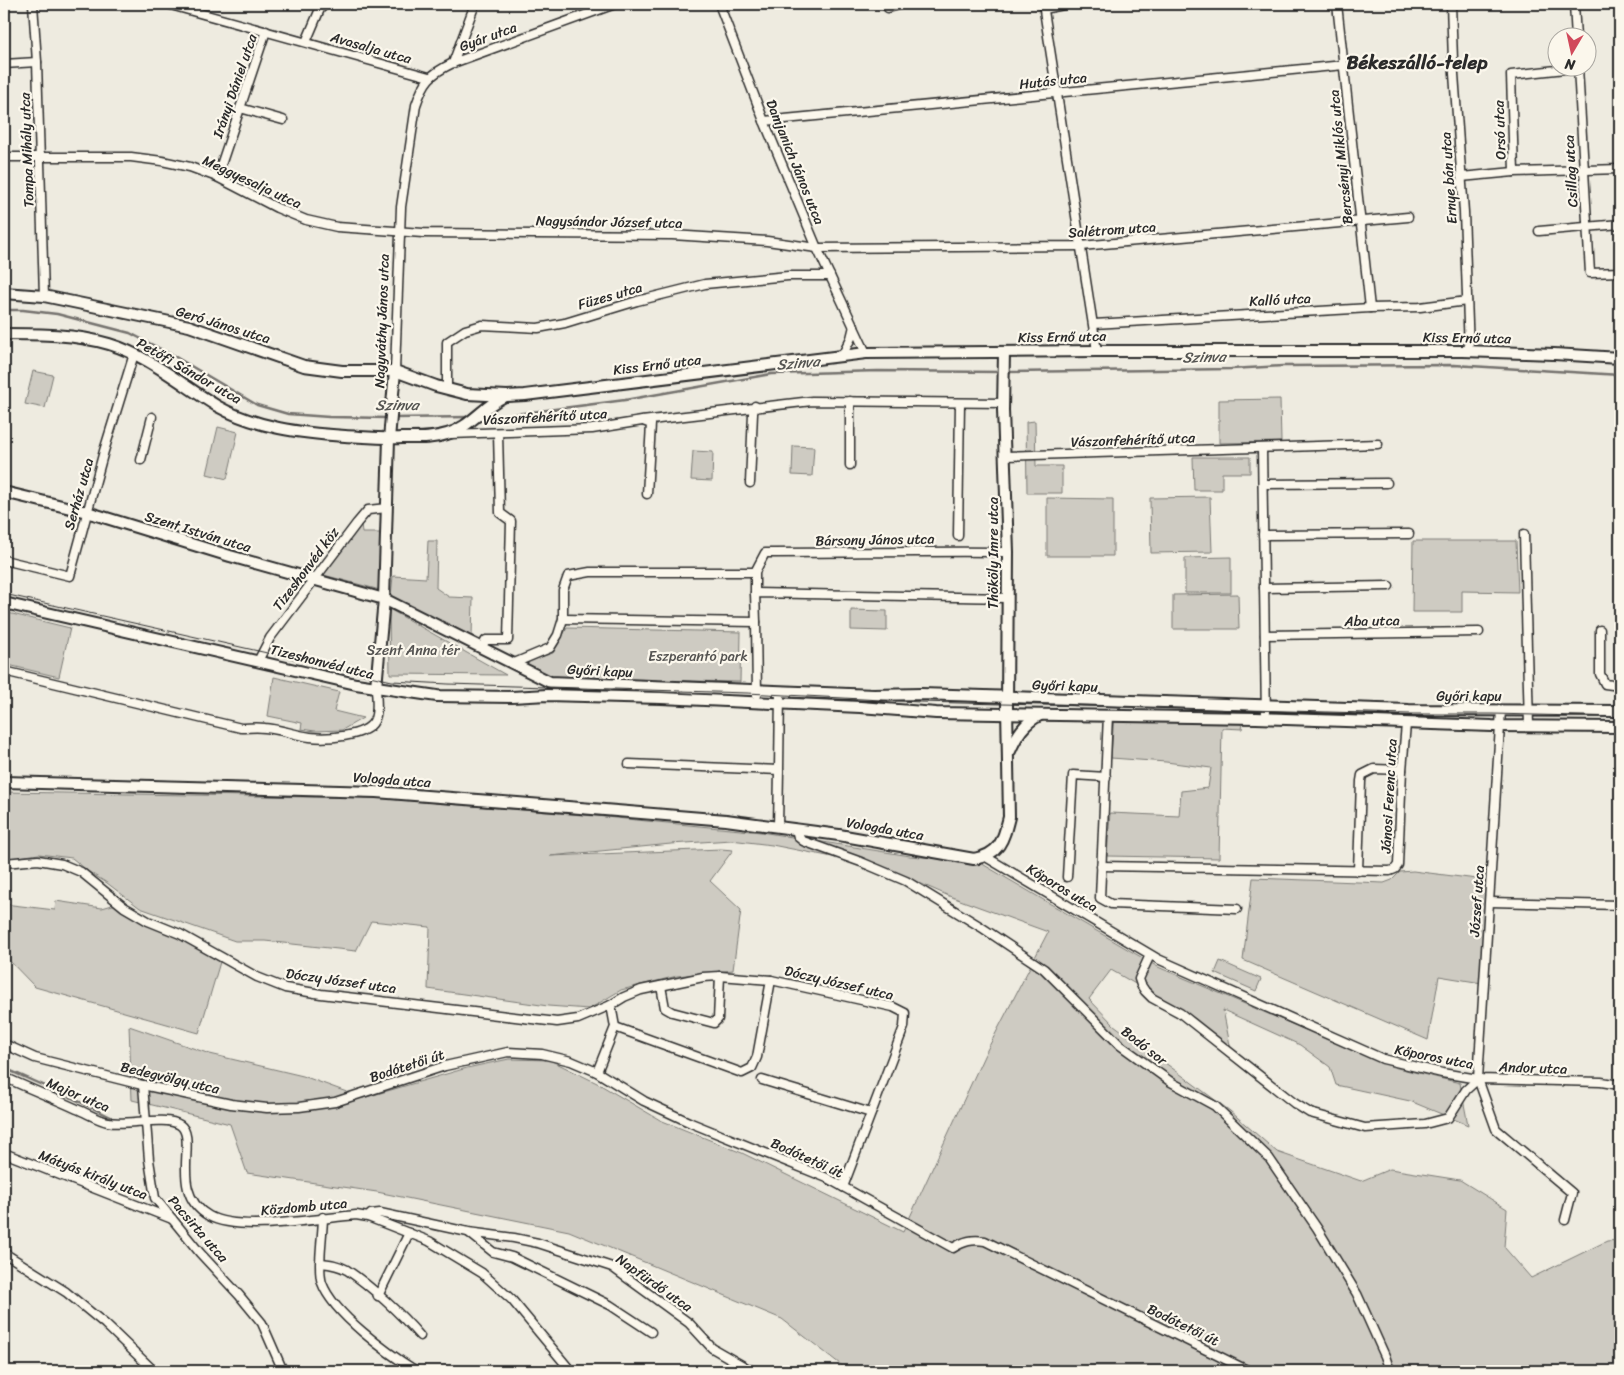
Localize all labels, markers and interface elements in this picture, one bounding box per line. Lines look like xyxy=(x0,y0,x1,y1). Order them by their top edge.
street label: Gyár utca xyxy=(456,15,521,59)
street label: Avasalja utca xyxy=(327,24,415,72)
north arrow xyxy=(1546,28,1596,78)
street label: Irányi Dániel utca xyxy=(205,30,265,142)
district label: Békeszálló-telep xyxy=(1347,46,1488,79)
text: N xyxy=(1563,51,1578,78)
street label: Hutás utca xyxy=(1018,65,1088,97)
street label: Bercsényi Miklós utca xyxy=(1322,89,1360,225)
street label: Tompa Mihály utca xyxy=(12,91,41,208)
street label: Damjanich János utca xyxy=(758,96,832,228)
street label: Orsó utca xyxy=(1486,99,1514,160)
street label: Ernye bán utca xyxy=(1433,131,1465,225)
street label: Csillag utca xyxy=(1557,134,1585,208)
street label: Meggyesalja utca xyxy=(198,148,306,216)
street label: Nagysándor József utca xyxy=(536,208,682,236)
street label: Salétrom utca xyxy=(1067,214,1157,246)
street label: Nagyváthy János utca xyxy=(367,253,397,389)
street label: Füzes utca xyxy=(575,275,645,317)
street label: Kalló utca xyxy=(1249,286,1311,314)
street label: Geró János utca xyxy=(173,299,273,351)
street label: Kiss Ernő utca xyxy=(1018,324,1107,350)
street label: Kiss Ernő utca xyxy=(1423,325,1512,351)
street label: Petőfi Sándor utca xyxy=(132,331,246,411)
water label: Szinva xyxy=(1182,344,1228,370)
street label: Kiss Ernő utca xyxy=(612,347,703,383)
water label: Szinva xyxy=(775,348,823,378)
water label: Szinva xyxy=(375,392,421,418)
street label: Vászonfehérítő utca xyxy=(482,401,609,433)
street label: Vászonfehérítő utca xyxy=(1070,425,1196,455)
street label: Serház utca xyxy=(57,455,101,533)
street label: Thököly Imre utca xyxy=(981,497,1006,609)
street label: Szent István utca xyxy=(142,504,255,560)
street label: Tizeshonvéd köz xyxy=(266,521,346,616)
street label: Bársony János utca xyxy=(815,526,935,554)
street label: Aba utca xyxy=(1343,608,1400,634)
street label: Tizeshonvéd utca xyxy=(267,637,377,687)
park label: Szent Anna tér xyxy=(367,638,461,663)
park label: Eszperantó park xyxy=(648,644,748,669)
street label: Győri kapu xyxy=(567,657,634,685)
street label: Győri kapu xyxy=(1032,672,1099,700)
street label: Győri kapu xyxy=(1436,684,1502,709)
street label: Jánosi Ferenc utca xyxy=(1373,738,1404,855)
street label: Vologda utca xyxy=(352,765,433,795)
street label: Vologda utca xyxy=(844,810,927,848)
street label: Kőporos utca xyxy=(1021,857,1103,919)
street label: József utca xyxy=(1462,865,1492,938)
street label: Dóczy József utca xyxy=(782,958,896,1008)
street label: Dóczy József utca xyxy=(284,961,398,1001)
street label: Bodó sor xyxy=(1115,1020,1174,1073)
street label: Kőporos utca xyxy=(1392,1037,1476,1077)
street label: Bodótetői út xyxy=(366,1042,448,1090)
street label: Bedegvölgy utca xyxy=(118,1054,223,1102)
street label: Andor utca xyxy=(1497,1054,1568,1082)
street label: Major utca xyxy=(42,1070,114,1120)
street label: Bodótetői út xyxy=(766,1131,848,1185)
street label: Mátyás király utca xyxy=(35,1143,151,1207)
street label: Pacsirta utca xyxy=(161,1189,235,1269)
street label: Közdomb utca xyxy=(260,1191,348,1223)
street label: Napfürdő utca xyxy=(610,1247,698,1319)
street label: Bodótetői út xyxy=(1143,1297,1223,1353)

